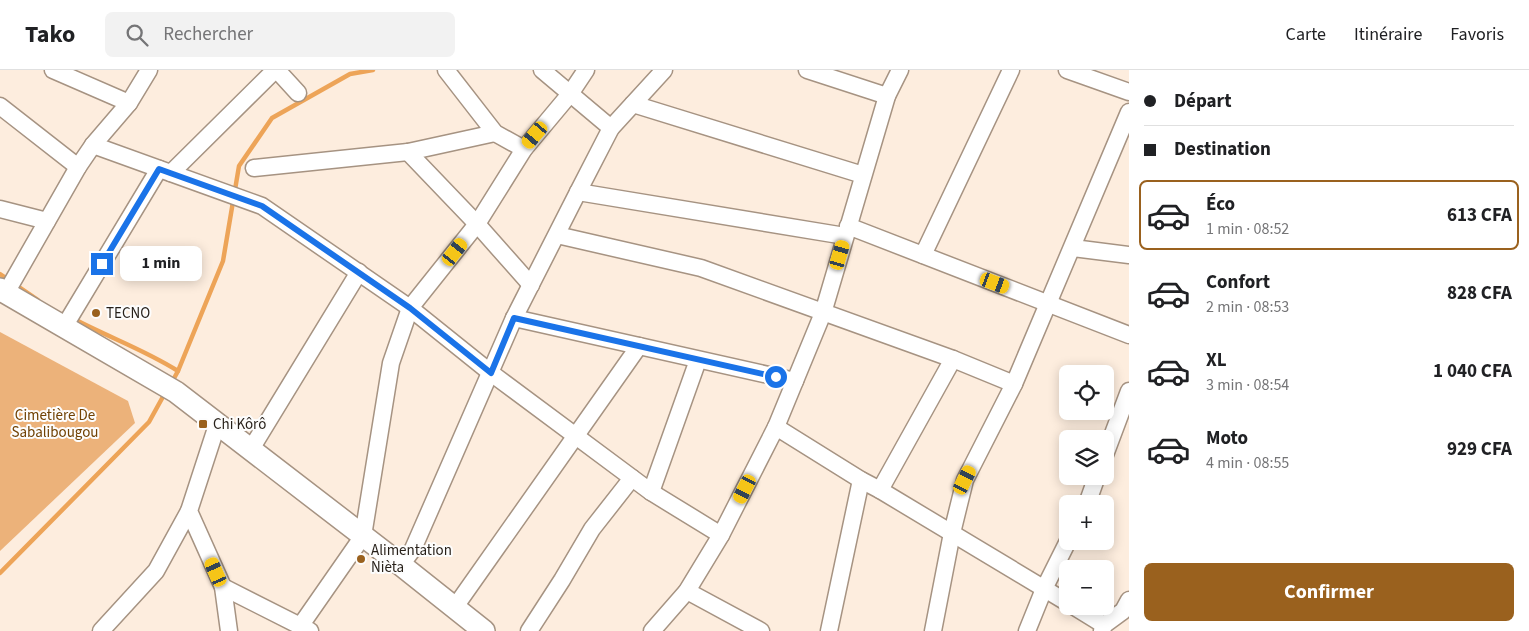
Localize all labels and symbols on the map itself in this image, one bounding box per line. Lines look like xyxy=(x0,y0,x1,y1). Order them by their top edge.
car xyxy=(519,119,550,151)
car xyxy=(439,236,470,268)
car xyxy=(828,239,851,271)
callout: 1 min xyxy=(120,246,202,282)
route end xyxy=(91,253,113,275)
car xyxy=(978,271,1011,295)
place label: TECNO xyxy=(106,303,150,324)
marker: TECNO xyxy=(90,307,102,319)
route start xyxy=(765,366,787,388)
park label: Cimetière De Sabalibougou xyxy=(12,405,98,443)
place label: Chi Kôrô xyxy=(213,414,266,435)
marker: Chi Kôrô xyxy=(197,418,209,430)
car xyxy=(951,463,978,497)
car xyxy=(731,472,758,506)
place label: Alimentation Nièta xyxy=(371,540,452,578)
marker: Alimentation Nièta xyxy=(355,553,367,565)
car xyxy=(203,555,228,589)

